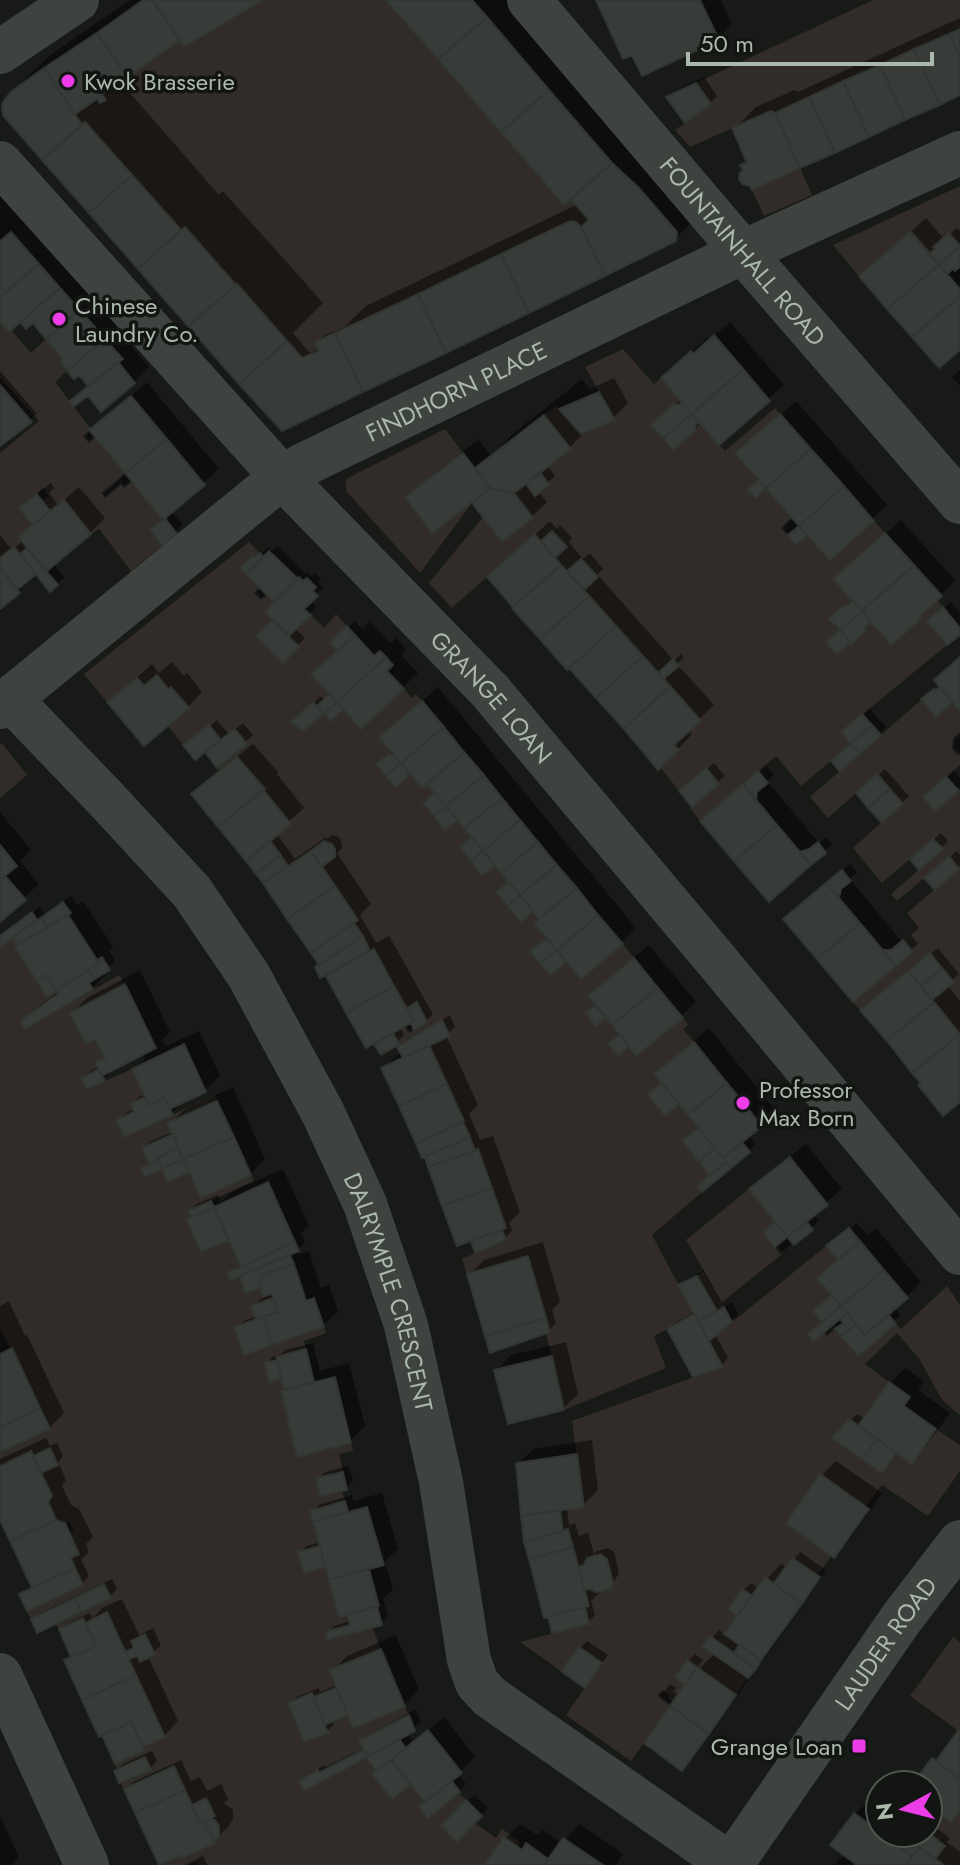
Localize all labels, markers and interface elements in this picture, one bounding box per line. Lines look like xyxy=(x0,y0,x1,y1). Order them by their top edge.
scale bar xyxy=(688,16,932,66)
text: 50 m xyxy=(700,26,754,61)
place label: Kwok Brasserie xyxy=(84,64,235,99)
marker: Kwok Brasserie xyxy=(59,72,77,90)
street label: FOUNTAINHALL ROAD xyxy=(652,149,834,353)
place label: Chinese Laundry Co. xyxy=(75,288,198,351)
marker: Chinese Laundry Co. xyxy=(50,310,68,328)
street label: FINDHORN PLACE xyxy=(359,332,553,450)
street label: GRANGE LOAN xyxy=(423,622,561,771)
place label: Professor Max Born xyxy=(759,1072,855,1135)
marker: Professor Max Born xyxy=(734,1094,752,1112)
street label: DALRYMPLE CRESCENT xyxy=(335,1167,442,1415)
street label: LAUDER ROAD xyxy=(826,1569,945,1717)
place label: Grange Loan xyxy=(711,1729,843,1764)
marker: Grange Loan xyxy=(850,1737,868,1755)
north arrow xyxy=(864,1769,944,1849)
text: N xyxy=(867,1801,901,1822)

